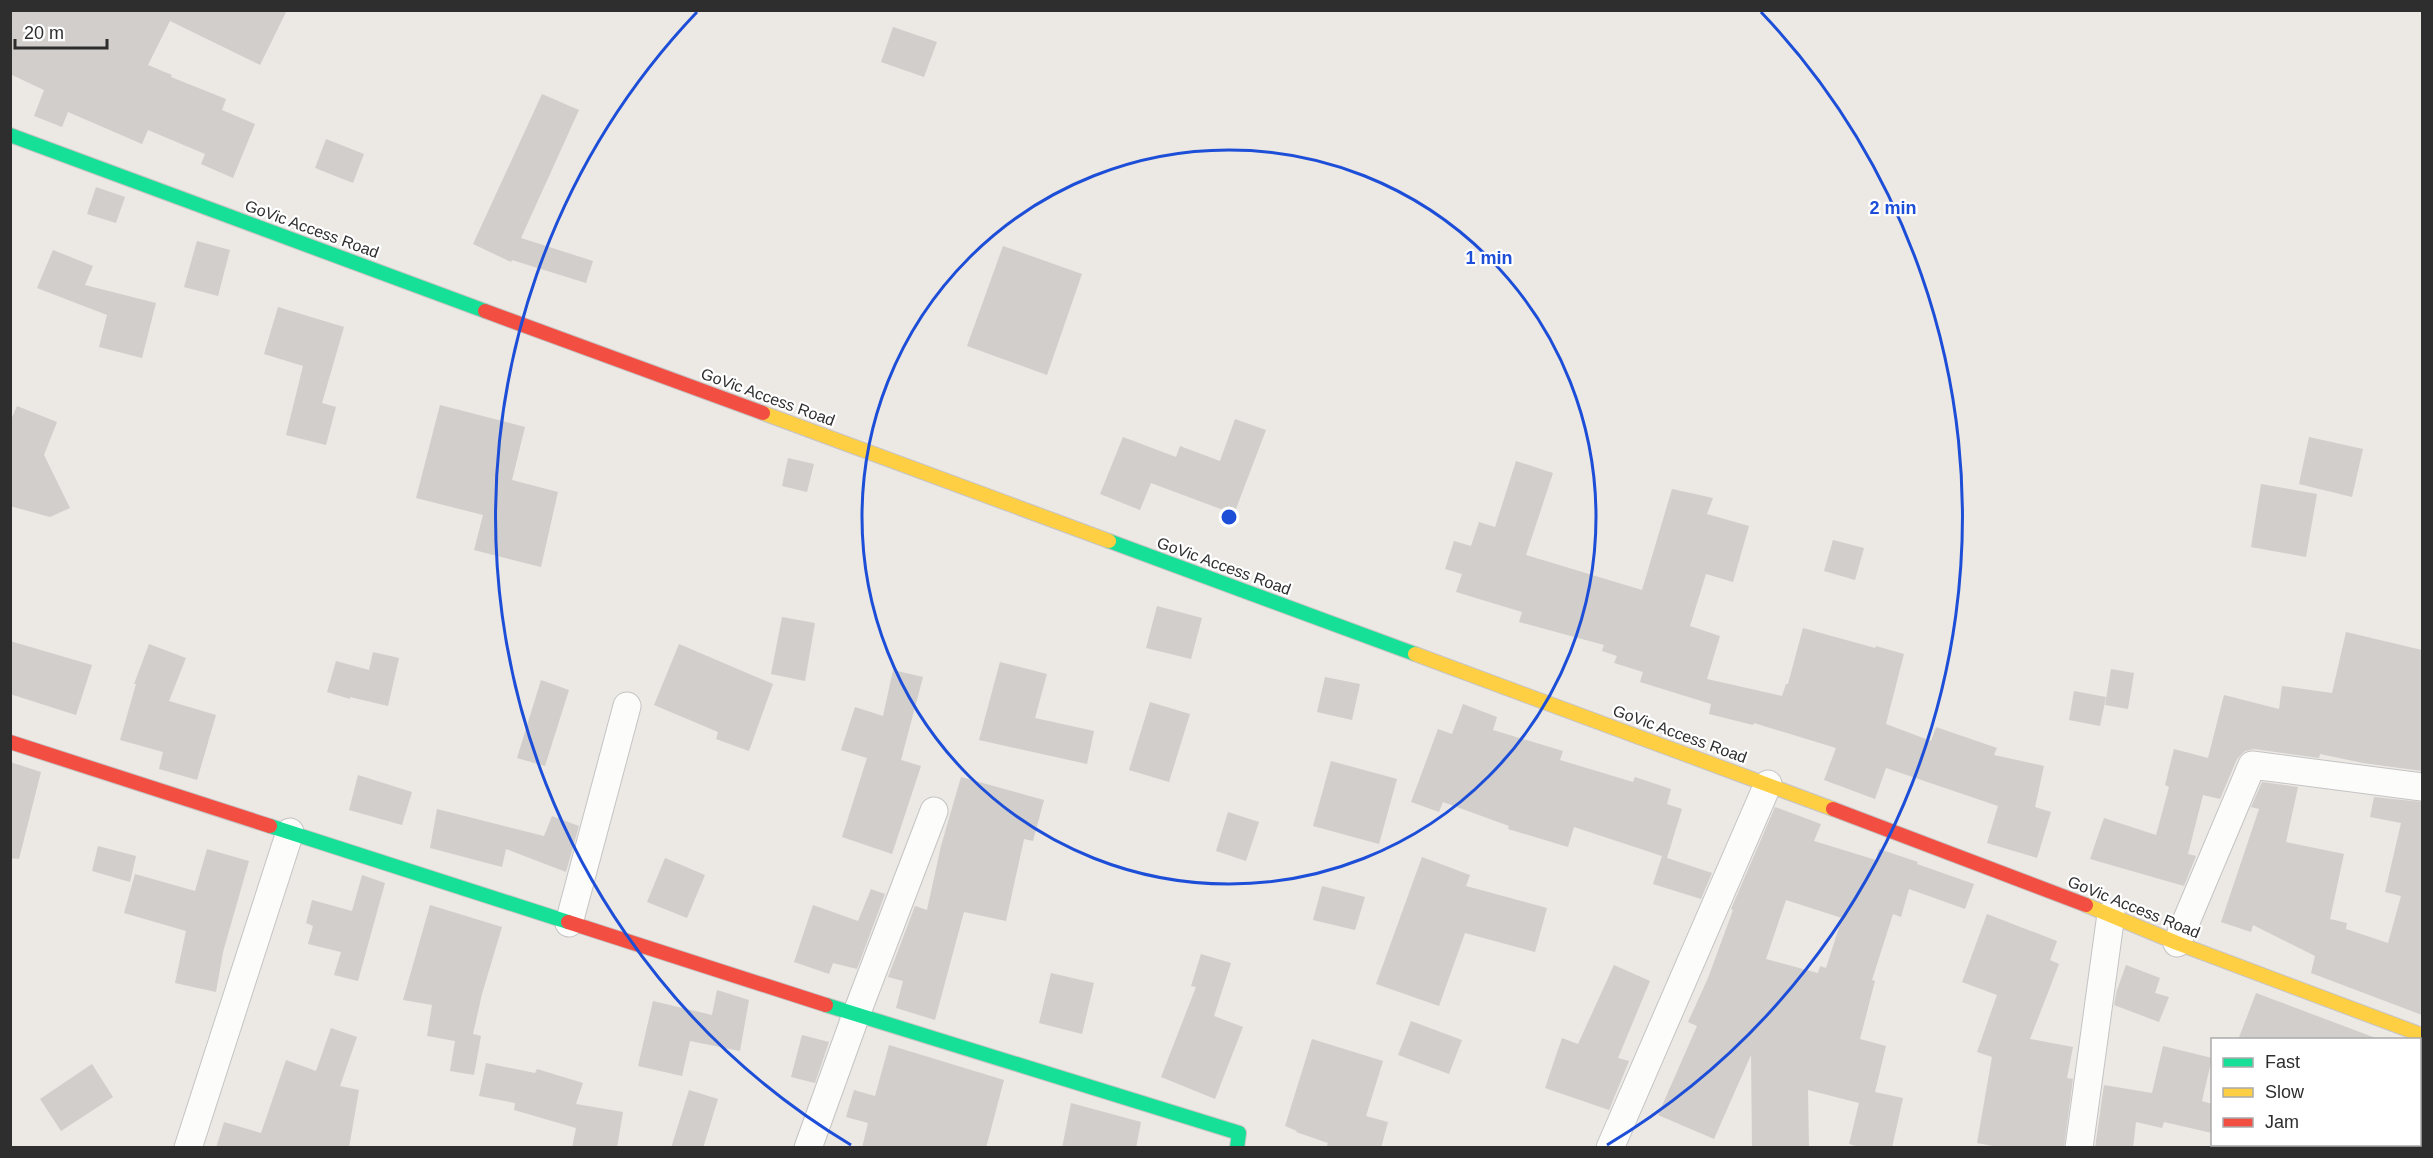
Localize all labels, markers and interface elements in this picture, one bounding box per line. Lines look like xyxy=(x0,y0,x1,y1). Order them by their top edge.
scale bar xyxy=(15,12,106,50)
text: 20 m xyxy=(24,23,64,43)
street label: GoVic Access Road xyxy=(243,197,381,261)
text: 2 min xyxy=(1869,198,1917,218)
text: 1 min xyxy=(1465,248,1513,268)
street label: GoVic Access Road xyxy=(699,365,837,429)
centre of rings xyxy=(1219,507,1239,527)
street label: GoVic Access Road xyxy=(1155,534,1293,598)
street label: GoVic Access Road xyxy=(1611,702,1749,766)
street label: GoVic Access Road xyxy=(2065,873,2203,941)
legend xyxy=(2211,1038,2421,1146)
text: Fast xyxy=(2265,1052,2300,1072)
text: Slow xyxy=(2265,1082,2305,1102)
text: Jam xyxy=(2265,1112,2299,1132)

